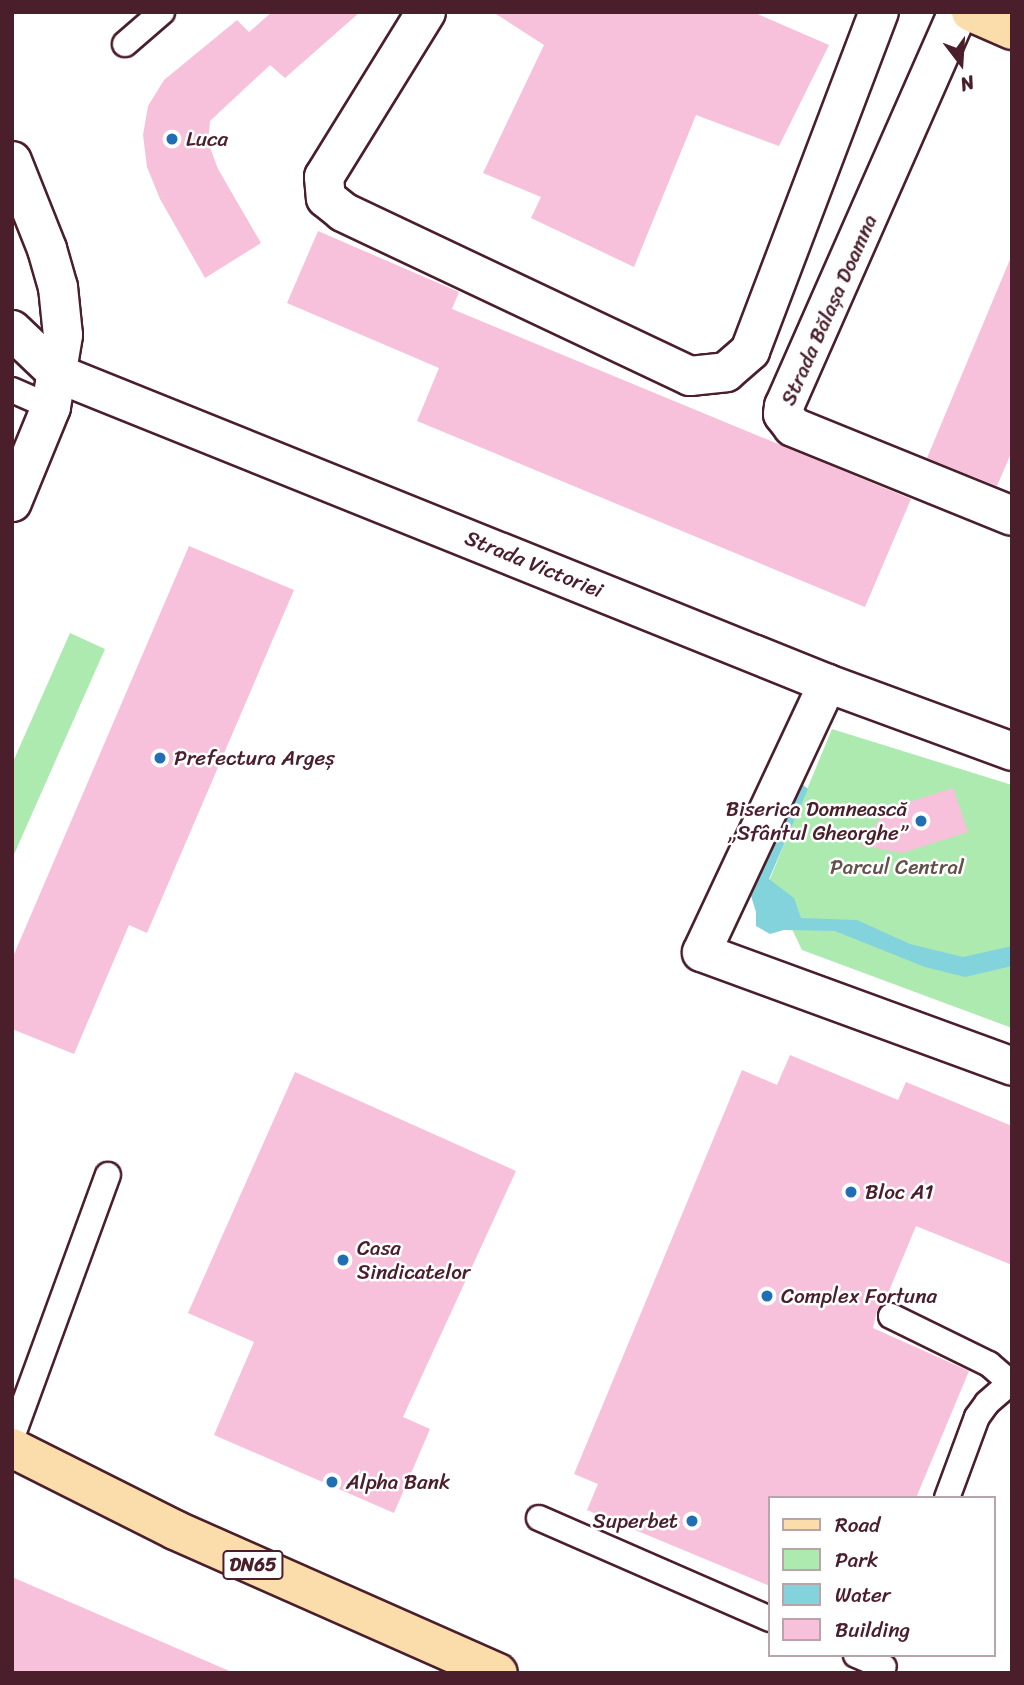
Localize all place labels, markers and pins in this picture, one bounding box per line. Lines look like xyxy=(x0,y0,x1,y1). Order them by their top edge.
place label: Luca xyxy=(186,126,228,152)
marker: Luca xyxy=(164,131,180,147)
place label: Prefectura Argeș xyxy=(174,745,335,771)
marker: Prefectura Argeș xyxy=(152,750,168,766)
place label: Biserica Domnească „Sfântul Gheorghe” xyxy=(725,796,907,846)
marker: Biserica Domnească „Sfântul Gheorghe” xyxy=(913,813,929,829)
place label: Bloc A1 xyxy=(865,1179,934,1205)
marker: Bloc A1 xyxy=(843,1184,859,1200)
place label: Casa Sindicatelor xyxy=(357,1235,470,1285)
marker: Casa Sindicatelor xyxy=(335,1252,351,1268)
place label: Complex Fortuna xyxy=(781,1283,938,1309)
marker: Complex Fortuna xyxy=(759,1288,775,1304)
place label: Alpha Bank xyxy=(346,1469,450,1495)
marker: Alpha Bank xyxy=(324,1474,340,1490)
place label: Superbet xyxy=(593,1508,678,1534)
marker: Superbet xyxy=(684,1513,700,1529)

